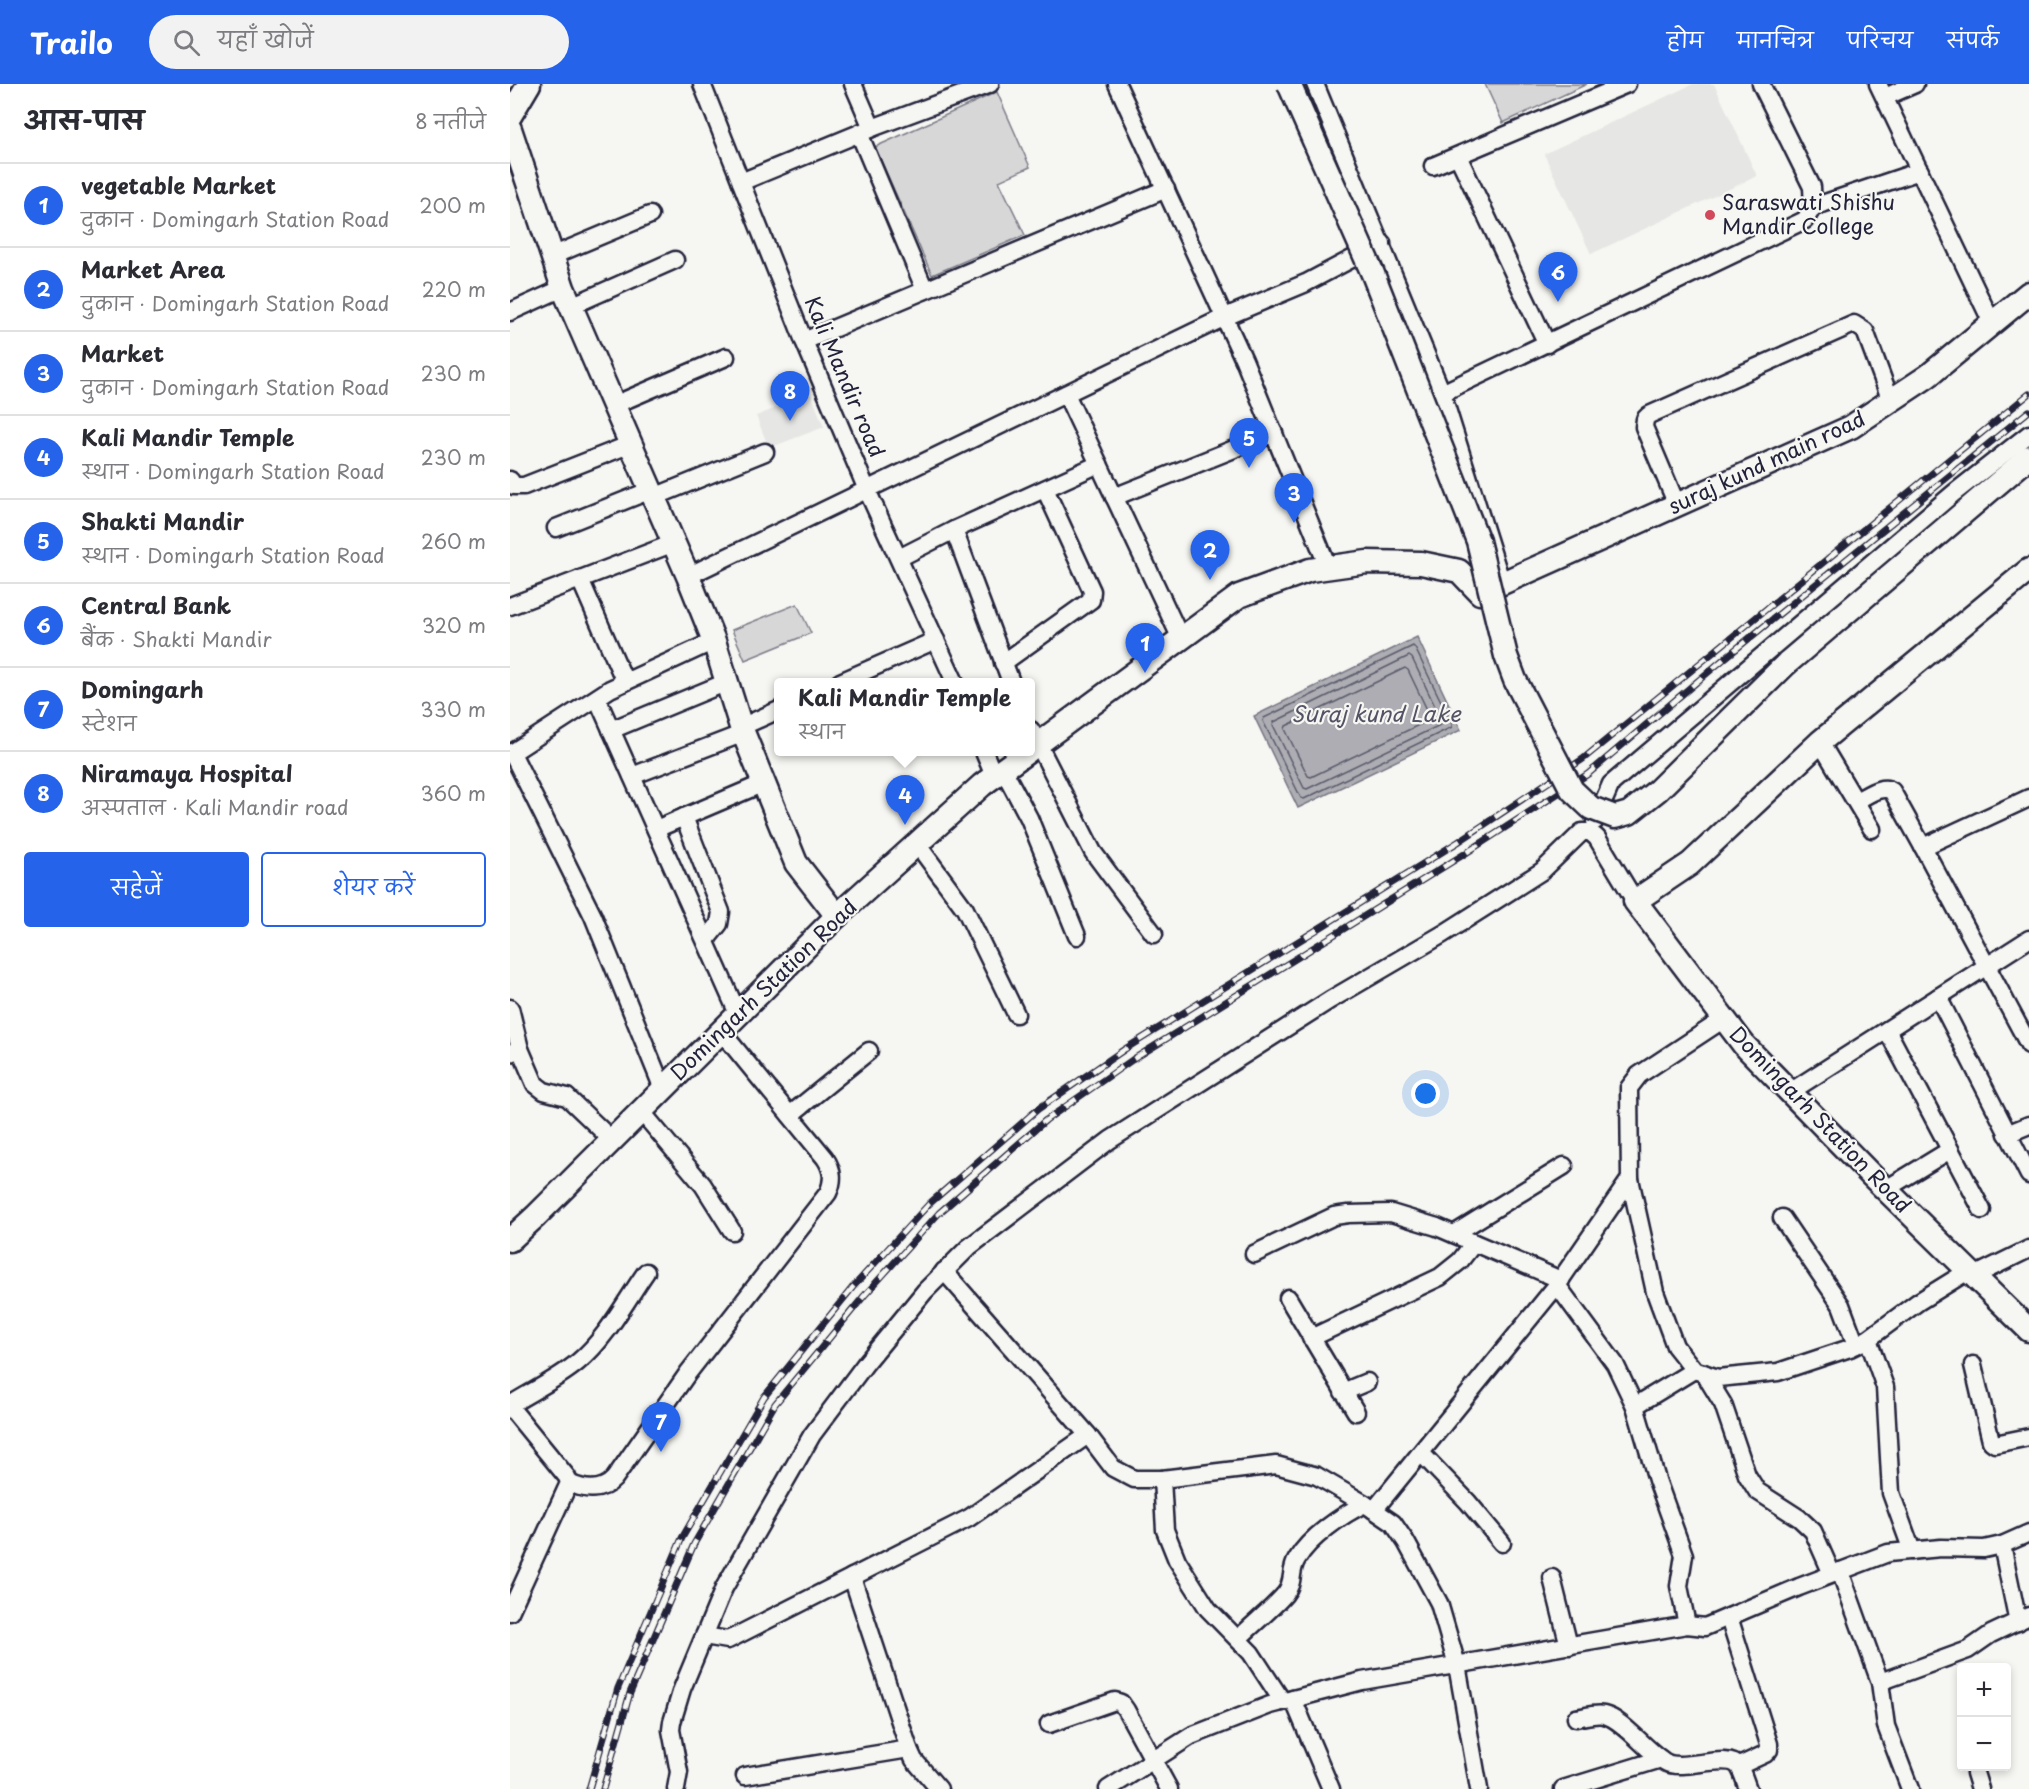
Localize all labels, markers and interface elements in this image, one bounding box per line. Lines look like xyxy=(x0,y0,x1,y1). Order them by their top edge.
search box xyxy=(149,15,569,69)
text: Trailo xyxy=(30,21,113,64)
text: यहाँ खोजें xyxy=(218,22,314,55)
text: होम xyxy=(1667,23,1704,55)
text: मानचित्र xyxy=(1737,23,1814,55)
text: परिचय xyxy=(1847,23,1913,55)
text: संपर्क xyxy=(1946,23,1999,55)
icon: search xyxy=(170,26,203,59)
text: आस-पास xyxy=(24,100,144,139)
text: 8 नतीजे xyxy=(415,106,486,136)
text: vegetable Market xyxy=(81,168,276,201)
place label: Saraswati Shishu Mandir College xyxy=(1722,185,1895,241)
text: 1 xyxy=(39,190,48,220)
text: 200 m xyxy=(419,190,486,220)
text: दुकान · Domingarh Station Road xyxy=(81,204,389,234)
marker: Saraswati Shishu Mandir College xyxy=(1703,208,1717,222)
text: Market Area xyxy=(81,252,225,285)
pin: 6 xyxy=(1538,252,1578,302)
text: 2 xyxy=(36,274,51,304)
text: 220 m xyxy=(422,274,486,304)
text: दुकान · Domingarh Station Road xyxy=(81,288,389,318)
street label: Kali Mandir road xyxy=(797,291,894,462)
text: Market xyxy=(81,336,164,369)
text: 3 xyxy=(37,358,50,388)
text: 230 m xyxy=(421,358,486,388)
text: दुकान · Domingarh Station Road xyxy=(81,372,389,402)
pin: 8 xyxy=(770,372,810,421)
street label: suraj kund main road xyxy=(1662,401,1870,521)
pin: 5 xyxy=(1230,418,1268,468)
text: Kali Mandir Temple xyxy=(81,420,294,453)
text: 4 xyxy=(37,442,50,472)
text: 230 m xyxy=(421,442,486,472)
text: स्थान · Domingarh Station Road xyxy=(81,456,385,486)
pin: 3 xyxy=(1274,474,1314,523)
text: Shakti Mandir xyxy=(81,504,244,537)
text: 5 xyxy=(37,526,50,556)
text: 260 m xyxy=(421,526,486,556)
pin: 2 xyxy=(1190,530,1230,580)
text: स्थान · Domingarh Station Road xyxy=(81,540,385,570)
text: Central Bank xyxy=(81,588,231,621)
text: 6 xyxy=(36,610,51,640)
text: 320 m xyxy=(422,610,486,640)
text: बैंक · Shakti Mandir xyxy=(81,624,272,654)
pin: 1 xyxy=(1126,624,1164,673)
text: Domingarh xyxy=(81,672,204,705)
popup xyxy=(774,678,1035,756)
text: Kali Mandir Temple xyxy=(798,680,1011,713)
text: 7 xyxy=(38,694,49,724)
text: 330 m xyxy=(420,694,486,724)
water label: Suraj kund Lake xyxy=(1291,696,1462,729)
text: स्टेशन xyxy=(81,708,137,738)
text: स्थान xyxy=(798,716,845,746)
text: Niramaya Hospital xyxy=(81,756,292,789)
pin: 4 xyxy=(886,776,924,825)
text: 8 xyxy=(37,778,50,808)
text: 360 m xyxy=(420,778,486,808)
text: अस्पताल · Kali Mandir road xyxy=(81,792,349,822)
button: सहेजें xyxy=(24,852,249,927)
button: शेयर करें xyxy=(261,852,486,927)
street label: Domingarh Station Road xyxy=(662,890,863,1087)
street label: Domingarh Station Road xyxy=(1723,1018,1920,1219)
your location xyxy=(1411,1079,1440,1108)
pin: 7 xyxy=(642,1402,680,1452)
map controls xyxy=(1957,1663,2011,1771)
button: + xyxy=(1957,1663,2011,1717)
button: − xyxy=(1957,1717,2011,1771)

